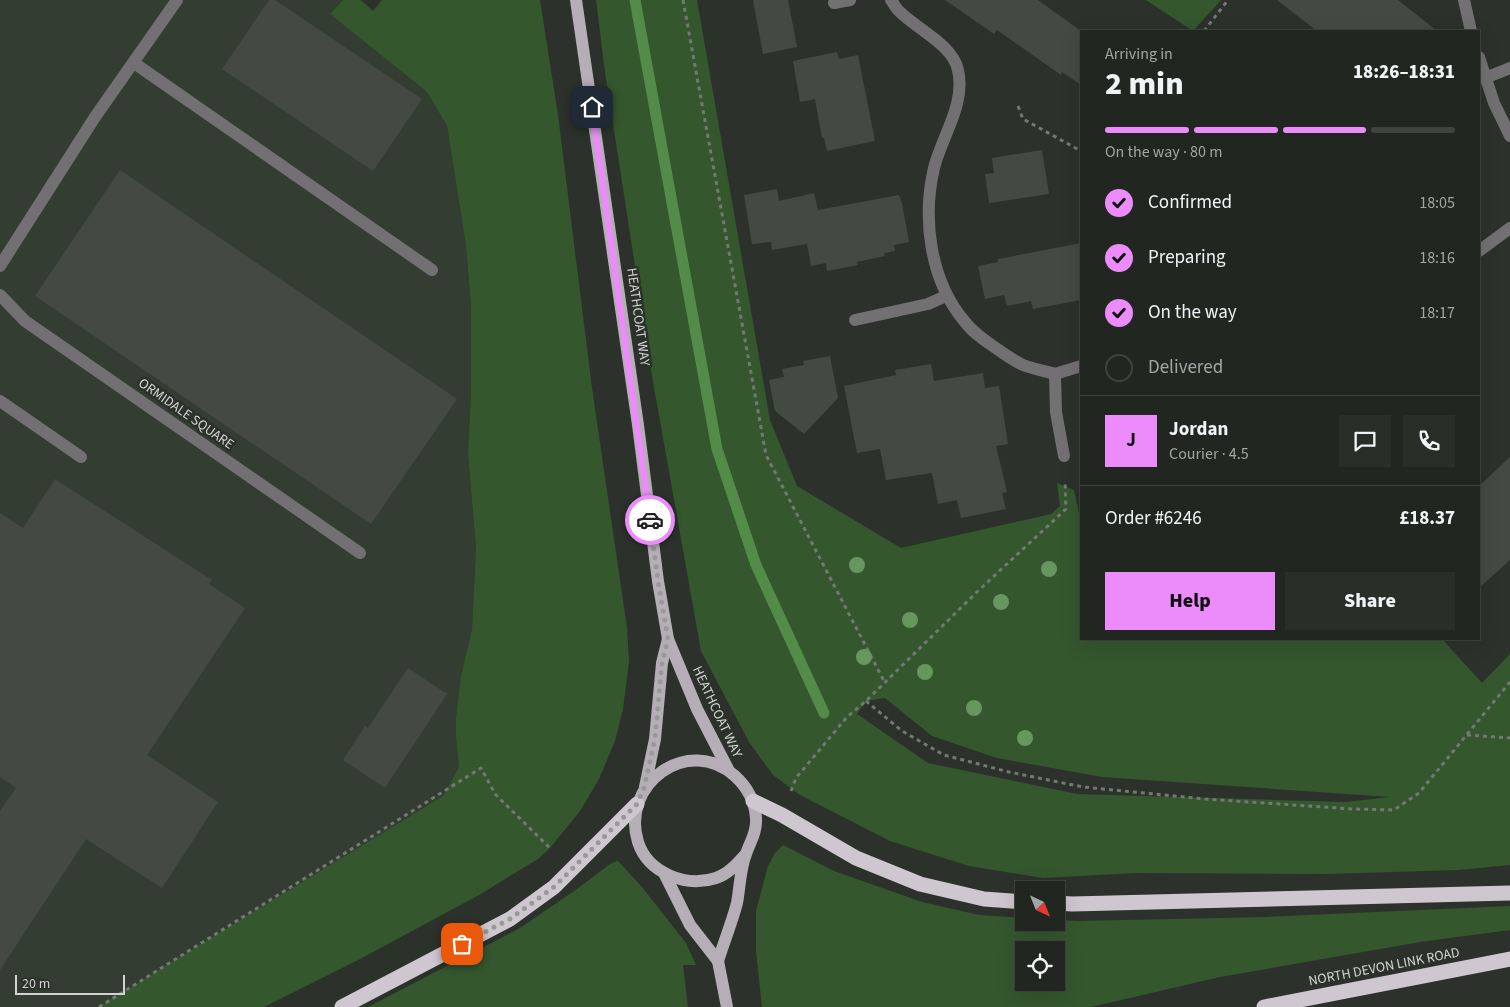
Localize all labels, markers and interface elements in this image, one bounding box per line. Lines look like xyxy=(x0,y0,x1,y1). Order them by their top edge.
text: Arriving in xyxy=(1105,43,1173,65)
text: 18:26–18:31 xyxy=(1353,59,1455,86)
text: 2 min xyxy=(1105,61,1184,107)
pin xyxy=(571,86,613,128)
icon: home xyxy=(578,93,606,121)
text: On the way · 80 m xyxy=(1105,141,1222,163)
icon: check xyxy=(1105,189,1133,217)
text: Confirmed xyxy=(1148,189,1232,216)
text: 18:05 xyxy=(1419,192,1455,214)
icon: check xyxy=(1105,244,1133,272)
text: Preparing xyxy=(1148,244,1226,271)
text: 18:16 xyxy=(1419,247,1455,269)
street label: HEATHCOAT WAY xyxy=(621,267,655,368)
icon: check xyxy=(1105,299,1133,327)
text: On the way xyxy=(1148,299,1237,326)
text: 18:17 xyxy=(1419,302,1455,324)
text: Delivered xyxy=(1148,354,1223,381)
street label: ORMIDALE SQUARE xyxy=(134,373,238,455)
button: chat xyxy=(1339,415,1391,467)
button: phone xyxy=(1403,415,1455,467)
text: Jordan xyxy=(1169,416,1228,443)
text: J xyxy=(1126,427,1136,454)
text: Courier · 4.5 xyxy=(1169,443,1249,465)
courier xyxy=(625,495,675,545)
text: Order #6246 xyxy=(1105,505,1202,532)
text: £18.37 xyxy=(1399,505,1455,532)
icon: car xyxy=(636,506,664,534)
button: Help xyxy=(1105,572,1275,630)
button: Share xyxy=(1285,572,1455,630)
street label: HEATHCOAT WAY xyxy=(687,663,747,761)
north arrow xyxy=(1015,881,1065,931)
map controls xyxy=(1015,881,1065,991)
pin xyxy=(441,923,483,965)
icon: bag xyxy=(448,930,476,958)
button: locate xyxy=(1015,941,1065,991)
street label: NORTH DEVON LINK ROAD xyxy=(1307,943,1461,991)
scale bar xyxy=(15,972,125,995)
text: 20 m xyxy=(22,974,50,994)

